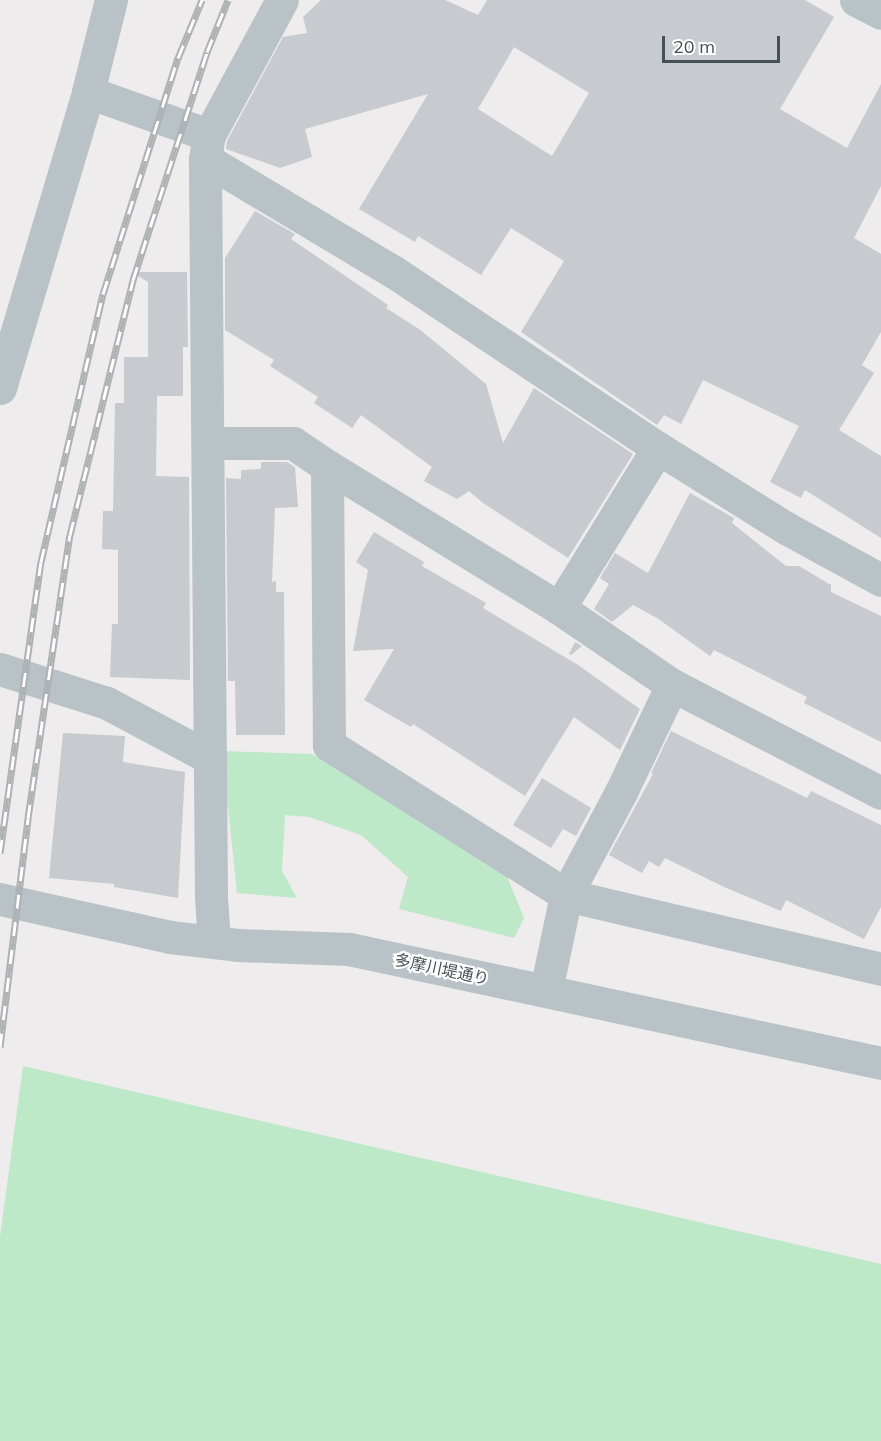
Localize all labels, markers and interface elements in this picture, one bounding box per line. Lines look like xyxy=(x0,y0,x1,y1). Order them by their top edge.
scale bar xyxy=(665,24,784,62)
text: 20 m xyxy=(673,35,715,58)
street label: 多摩川堤通り xyxy=(393,950,491,988)

